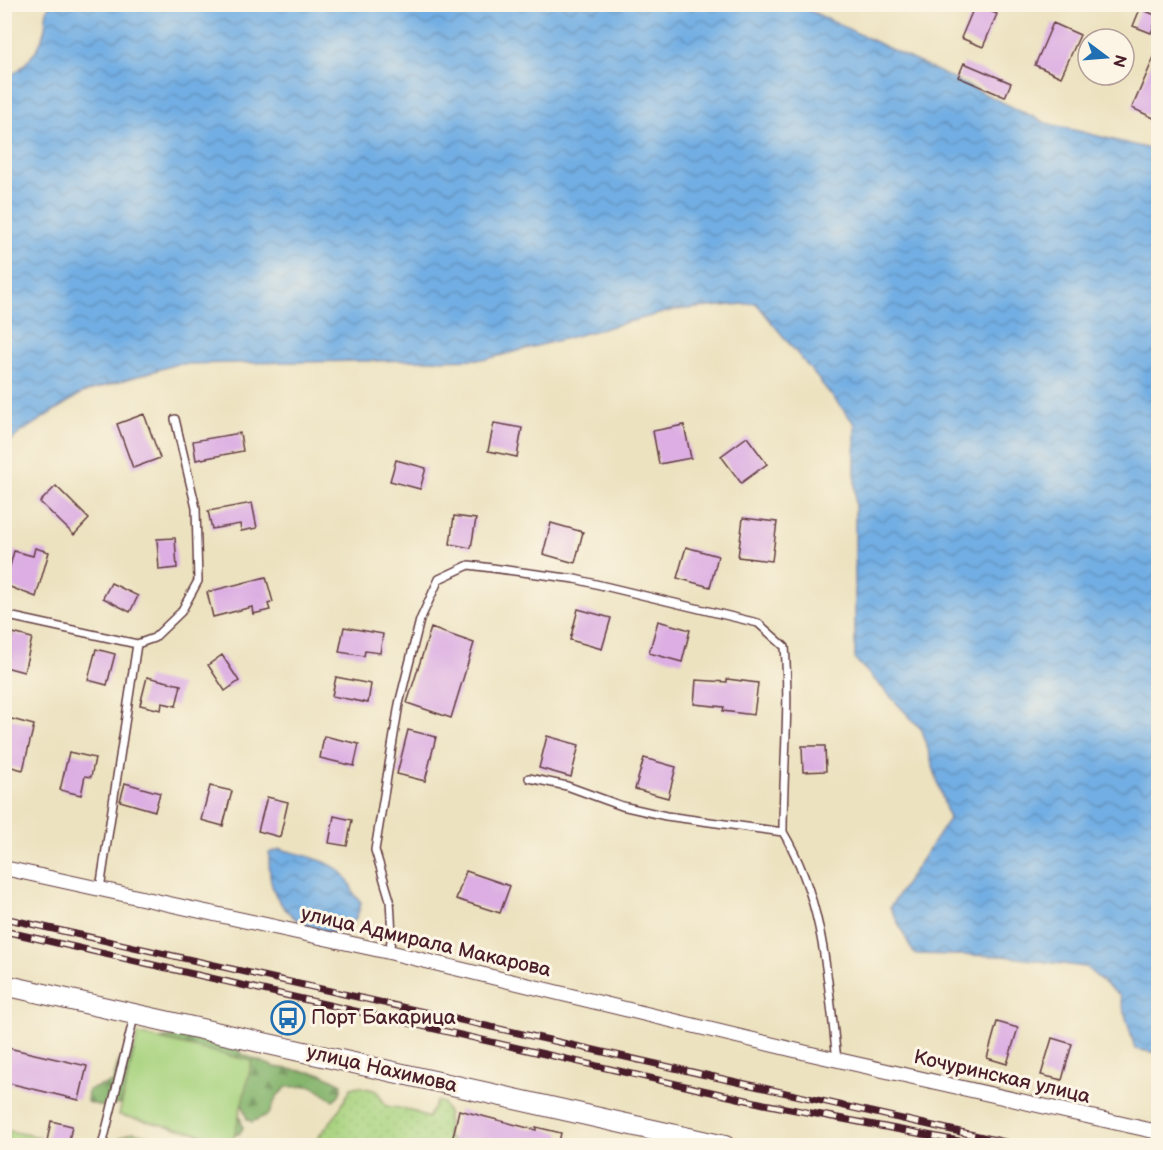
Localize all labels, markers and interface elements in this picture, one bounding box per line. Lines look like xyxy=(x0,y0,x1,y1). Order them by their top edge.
north arrow xyxy=(1076,27,1136,87)
text: N xyxy=(1108,52,1130,69)
street label: улица Адмирала Макарова xyxy=(299,902,553,982)
bus stop icon: Порт Бакарица xyxy=(270,1000,306,1036)
place label: Порт Бакарица xyxy=(311,1006,456,1030)
street label: улица Нахимова xyxy=(305,1040,460,1098)
street label: Кочуринская улица xyxy=(911,1045,1093,1109)

